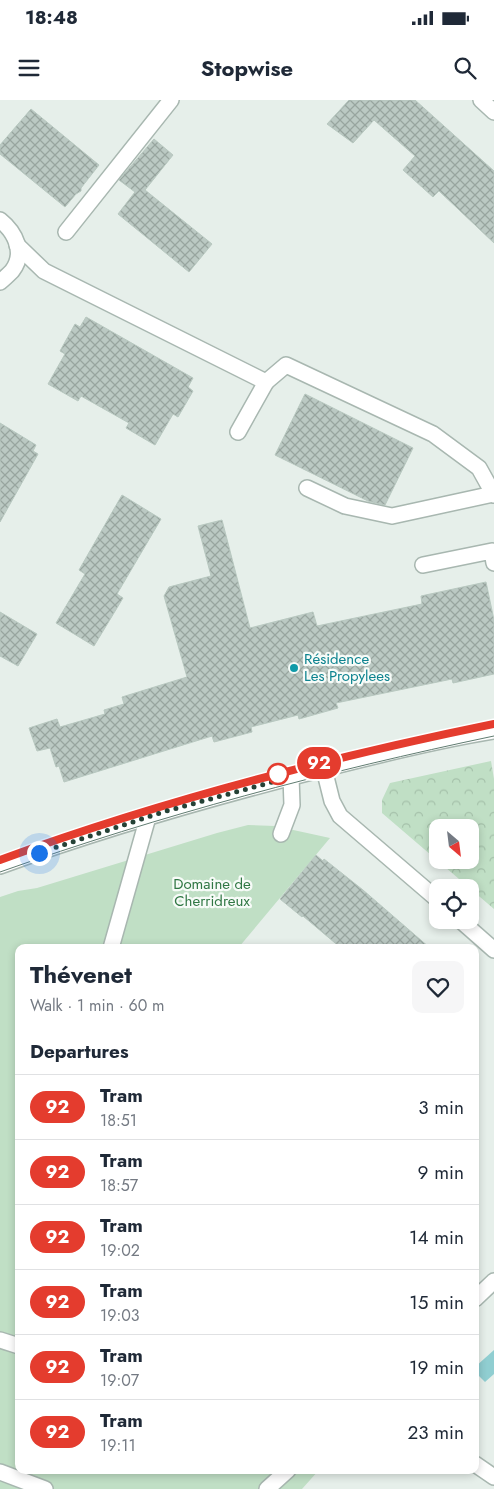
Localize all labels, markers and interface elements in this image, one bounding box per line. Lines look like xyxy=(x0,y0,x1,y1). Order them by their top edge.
text: 18:48 xyxy=(25,4,78,31)
text: Stopwise xyxy=(201,52,293,84)
icon: menu xyxy=(15,54,43,82)
icon: search xyxy=(451,54,479,82)
place label: Résidence Les Propylees xyxy=(304,648,390,687)
marker: Résidence Les Propylees xyxy=(288,662,300,674)
line badge: 92 xyxy=(296,747,342,779)
text: 92 xyxy=(307,750,331,776)
unlabelled marker xyxy=(267,763,289,785)
north arrow xyxy=(429,819,479,869)
map controls xyxy=(429,819,479,929)
your location xyxy=(27,841,52,866)
park label: Domaine de Cherridreux xyxy=(173,873,251,912)
button: locate xyxy=(429,879,479,929)
text: Thévenet xyxy=(30,957,132,992)
button: heart xyxy=(412,961,464,1013)
text: Walk · 1 min · 60 m xyxy=(30,994,165,1017)
text: Departures xyxy=(30,1038,129,1065)
text: Tram xyxy=(100,1082,143,1109)
text: 92 xyxy=(46,1094,69,1120)
text: 3 min xyxy=(418,1094,464,1121)
text: 18:51 xyxy=(100,1109,137,1132)
text: Tram xyxy=(100,1147,143,1174)
text: 92 xyxy=(46,1159,69,1185)
text: 9 min xyxy=(418,1159,464,1186)
text: 18:57 xyxy=(100,1174,138,1197)
text: Tram xyxy=(100,1212,143,1239)
text: 92 xyxy=(46,1224,69,1250)
text: 14 min xyxy=(409,1224,464,1251)
text: 19:02 xyxy=(100,1239,140,1262)
text: Tram xyxy=(100,1277,143,1304)
text: 92 xyxy=(46,1289,69,1315)
text: 15 min xyxy=(409,1289,464,1316)
text: 19:03 xyxy=(100,1304,140,1327)
text: Tram xyxy=(100,1342,143,1369)
text: 92 xyxy=(46,1354,69,1380)
text: 19 min xyxy=(409,1354,464,1381)
text: 19:07 xyxy=(100,1369,139,1392)
text: Tram xyxy=(100,1407,143,1434)
text: 92 xyxy=(46,1419,69,1445)
text: 23 min xyxy=(407,1419,464,1446)
text: 19:11 xyxy=(100,1434,136,1457)

